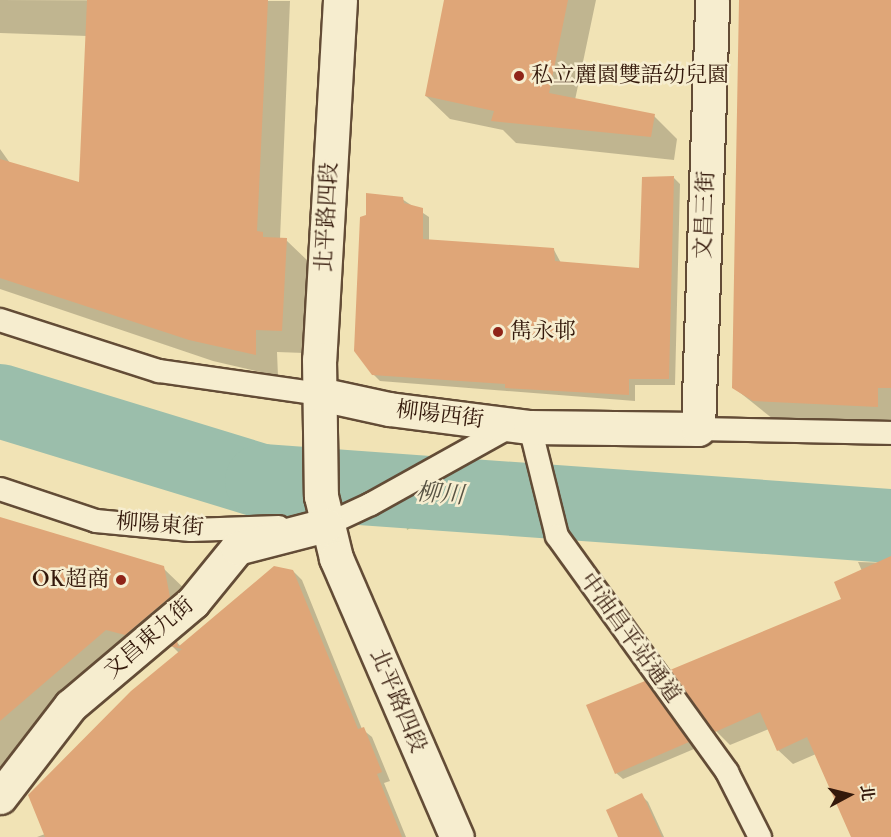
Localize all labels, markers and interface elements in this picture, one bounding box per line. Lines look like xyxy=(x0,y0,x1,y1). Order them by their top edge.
place label: 私立麗園雙語幼兒園 xyxy=(531,63,729,89)
marker: 私立麗園雙語幼兒園 xyxy=(512,69,526,83)
street label: 北平路四段 xyxy=(311,161,343,273)
street label: 文昌三街 xyxy=(690,171,720,259)
place label: 雋永邨 xyxy=(510,319,576,345)
marker: 雋永邨 xyxy=(491,325,505,339)
street label: 柳陽西街 xyxy=(395,397,485,433)
water label: 柳川 xyxy=(415,478,465,510)
street label: 柳陽東街 xyxy=(115,509,205,541)
place label: OK超商 xyxy=(32,567,109,593)
street label: 中油昌平站通道 xyxy=(574,568,686,708)
marker: OK超商 xyxy=(114,573,128,587)
street label: 文昌東九街 xyxy=(99,592,199,684)
street label: 北平路四段 xyxy=(364,645,432,757)
north arrow xyxy=(819,765,879,825)
text: 北 xyxy=(856,784,878,802)

